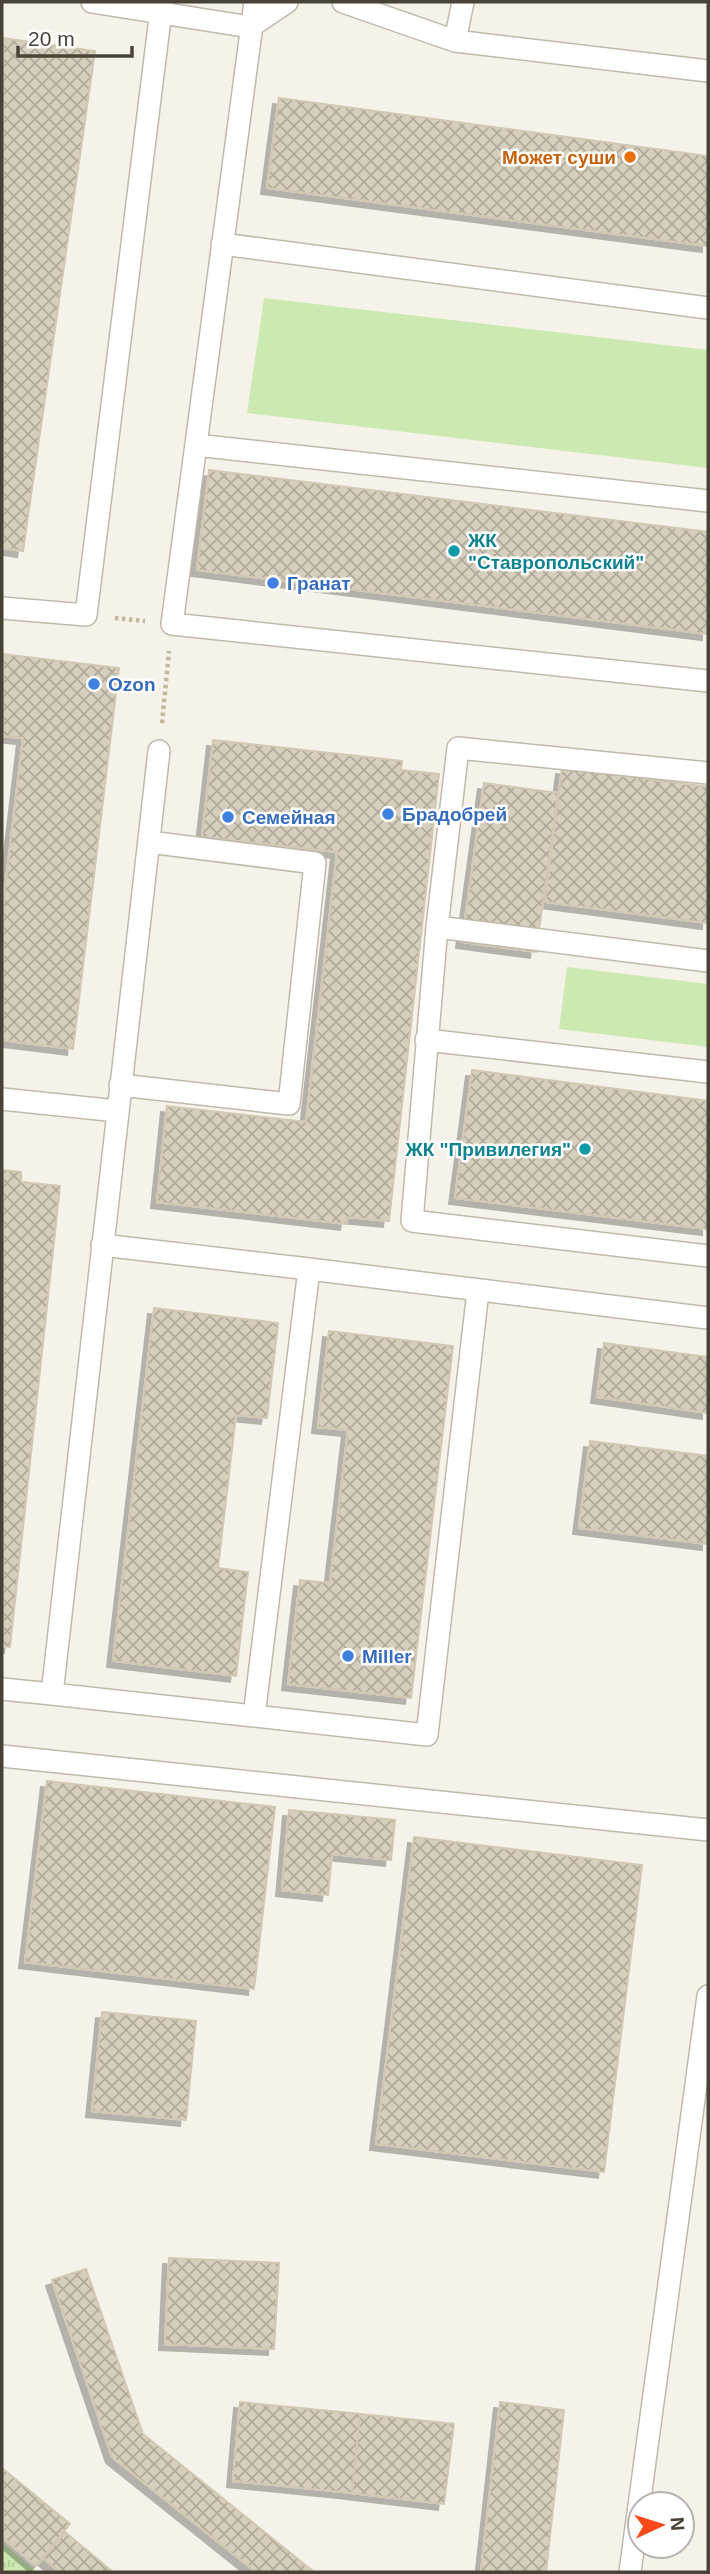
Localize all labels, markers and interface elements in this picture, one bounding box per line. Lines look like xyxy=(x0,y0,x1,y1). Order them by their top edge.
scale bar xyxy=(18,14,131,58)
text: 20 m xyxy=(28,27,75,50)
place label: Может суши xyxy=(502,147,616,168)
marker: Может суши xyxy=(622,149,638,165)
place label: ЖК "Ставропольский" xyxy=(467,530,644,573)
marker: ЖК "Ставропольский" xyxy=(446,543,462,559)
place label: Гранат xyxy=(287,573,351,594)
marker: Гранат xyxy=(265,575,281,591)
place label: Ozon xyxy=(108,674,156,695)
marker: Ozon xyxy=(86,676,102,692)
place label: Брадобрей xyxy=(402,804,507,825)
marker: Брадобрей xyxy=(380,806,396,822)
place label: Семейная xyxy=(242,807,335,828)
marker: Семейная xyxy=(220,809,236,825)
place label: ЖК "Привилегия" xyxy=(405,1139,571,1160)
marker: ЖК "Привилегия" xyxy=(577,1141,593,1157)
place label: Miller xyxy=(362,1646,412,1667)
marker: Miller xyxy=(340,1648,356,1664)
north arrow xyxy=(626,2490,696,2560)
text: N xyxy=(667,2516,688,2531)

